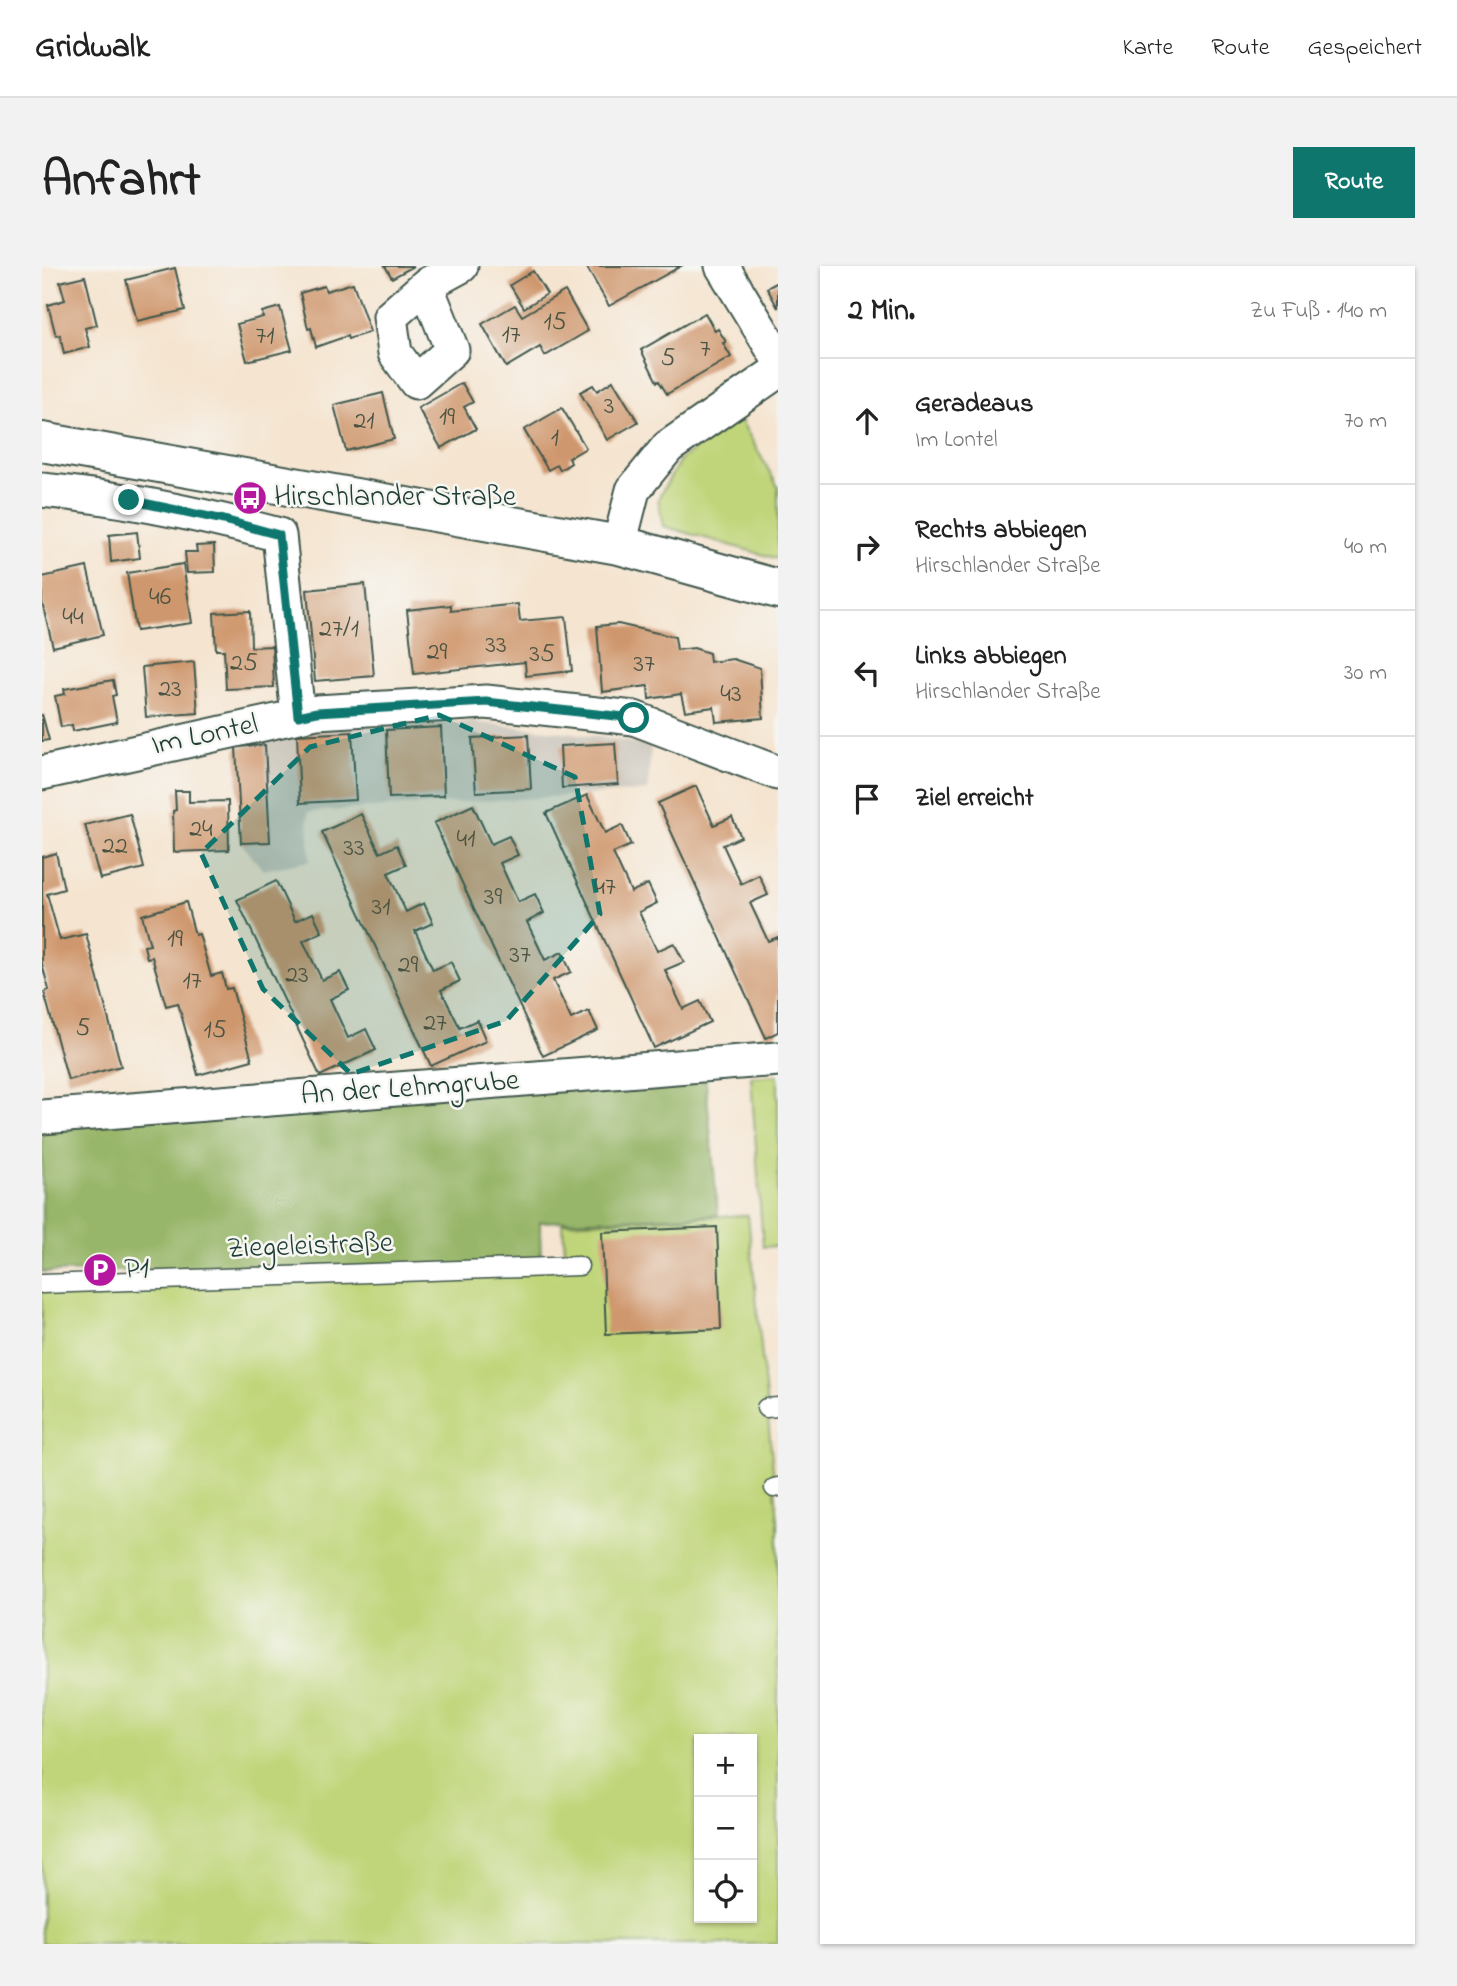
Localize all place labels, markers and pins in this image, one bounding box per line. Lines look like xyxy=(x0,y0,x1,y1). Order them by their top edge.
place label: Hirschlander Straße xyxy=(274,476,517,520)
bus stop icon: Hirschlander Straße xyxy=(231,479,269,517)
place label: P1 xyxy=(124,1248,149,1292)
parking icon: P1 xyxy=(81,1251,119,1289)

